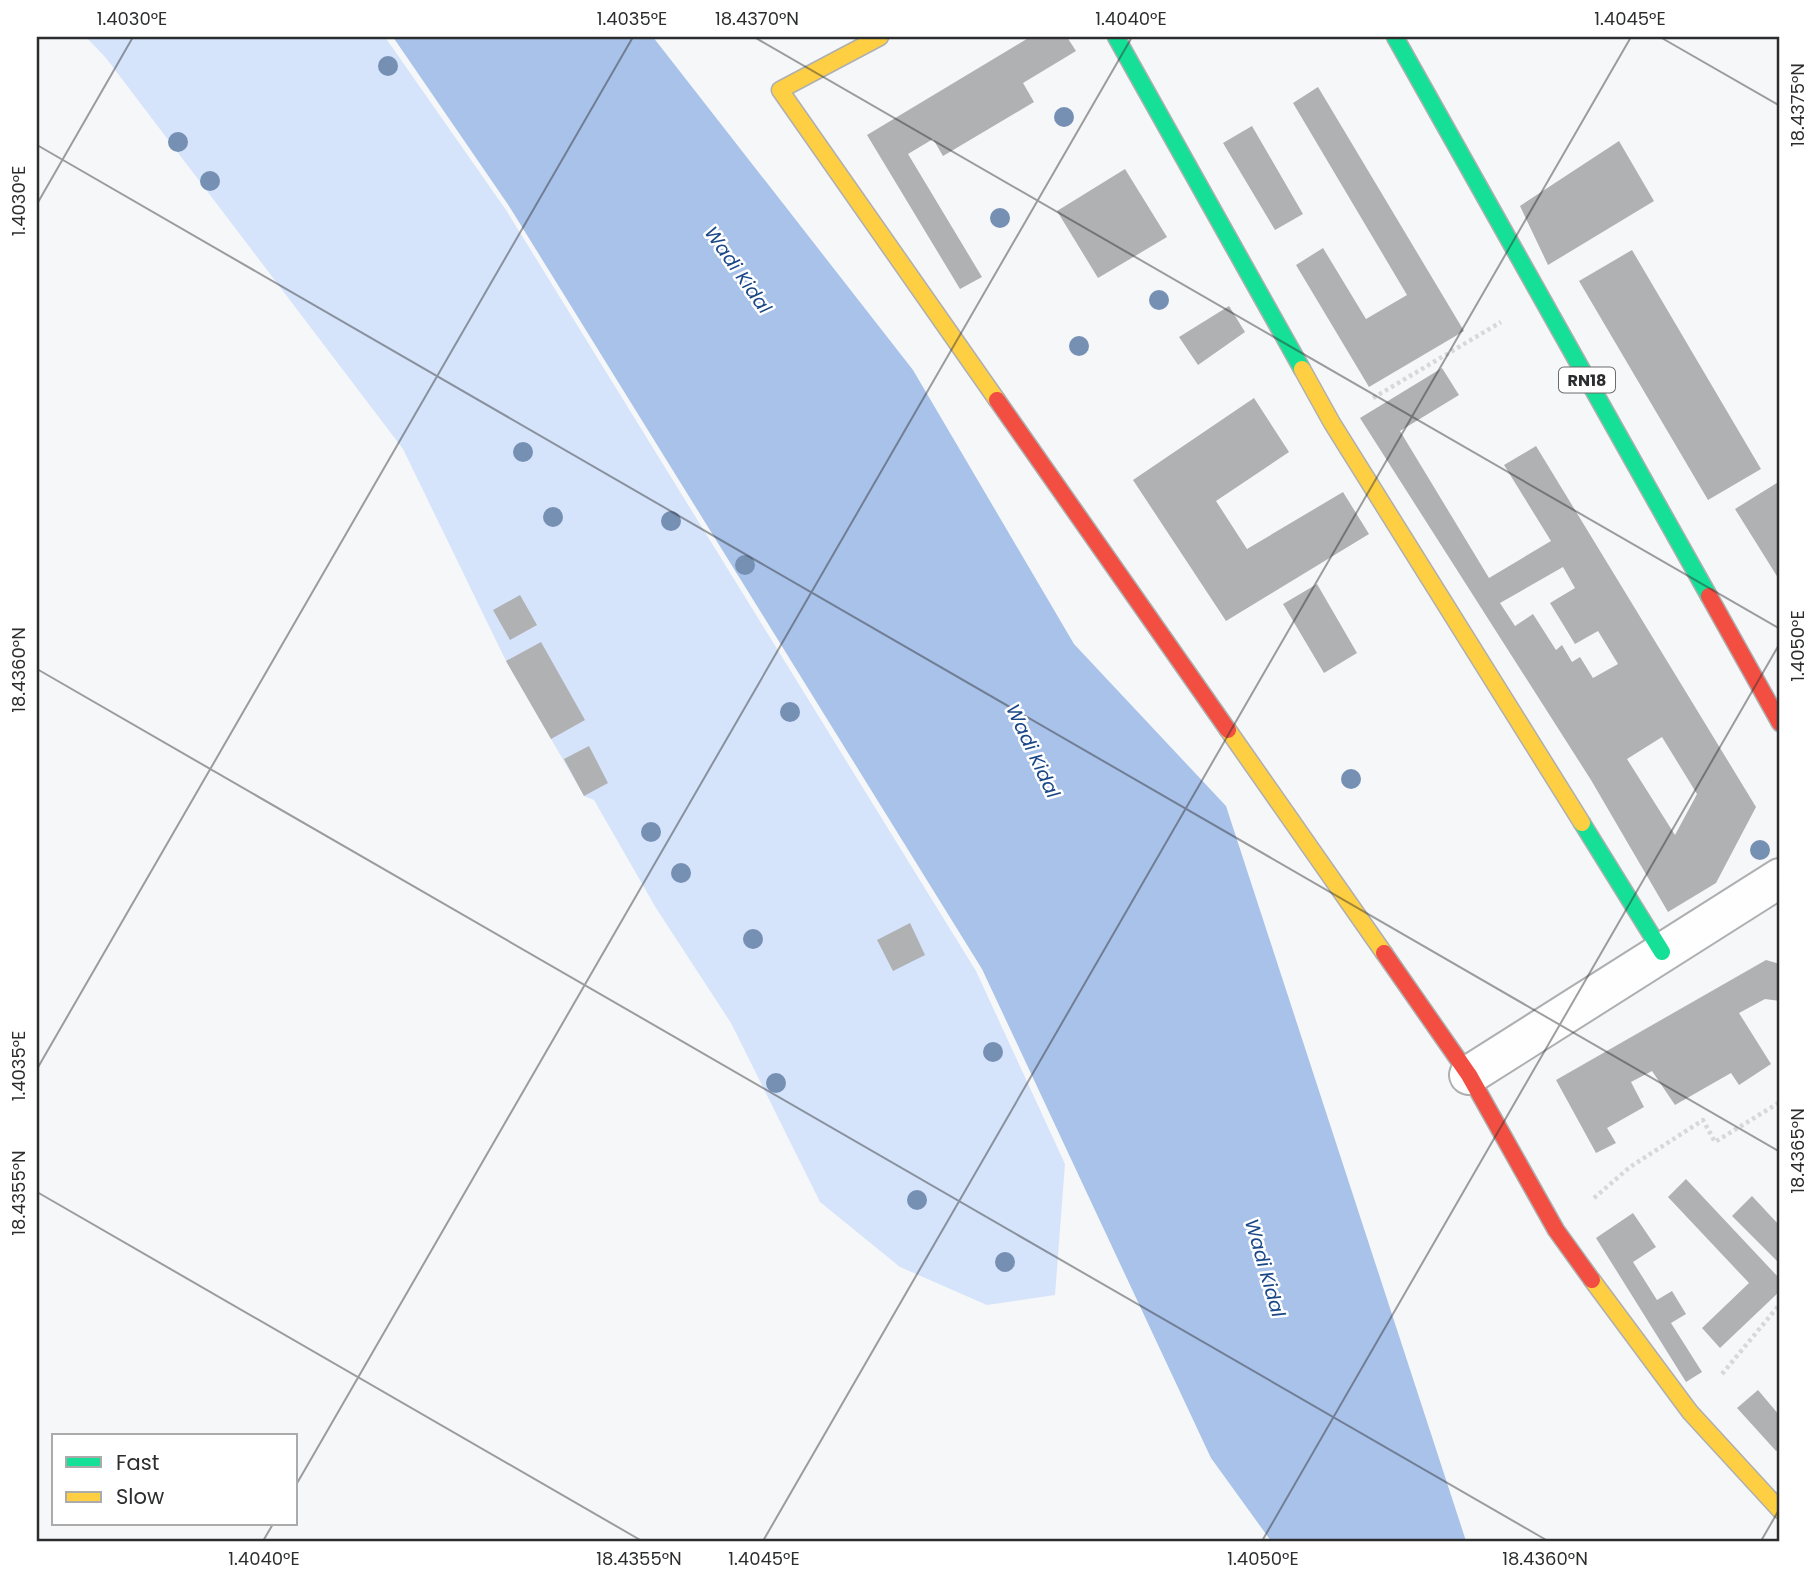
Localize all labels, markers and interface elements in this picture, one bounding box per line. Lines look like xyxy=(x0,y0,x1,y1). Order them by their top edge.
text: 1.4030°E xyxy=(97,6,167,31)
text: 1.4035°E xyxy=(597,6,667,31)
text: 18.4370°N xyxy=(715,6,799,31)
text: 1.4040°E xyxy=(1095,6,1167,31)
text: 1.4045°E xyxy=(1594,6,1666,31)
text: 18.4375°N xyxy=(1785,63,1810,147)
text: 1.4030°E xyxy=(6,166,31,236)
water label: Wadi Kidal xyxy=(698,221,778,319)
road number: RN18 xyxy=(1559,368,1615,392)
text: 1.4050°E xyxy=(1785,610,1810,682)
text: 18.4360°N xyxy=(6,627,31,713)
water label: Wadi Kidal xyxy=(999,700,1067,803)
text: 1.4035°E xyxy=(6,1031,31,1101)
text: 18.4365°N xyxy=(1785,1108,1810,1194)
text: 18.4355°N xyxy=(6,1150,31,1236)
water label: Wadi Kidal xyxy=(1238,1216,1292,1321)
legend xyxy=(52,1434,298,1526)
text: Fast xyxy=(116,1448,159,1477)
text: Slow xyxy=(116,1482,164,1511)
text: 1.4040°E xyxy=(228,1546,300,1571)
text: 18.4355°N xyxy=(596,1546,682,1571)
text: 1.4045°E xyxy=(728,1546,800,1571)
text: 1.4050°E xyxy=(1227,1546,1299,1571)
text: 18.4360°N xyxy=(1502,1546,1588,1571)

